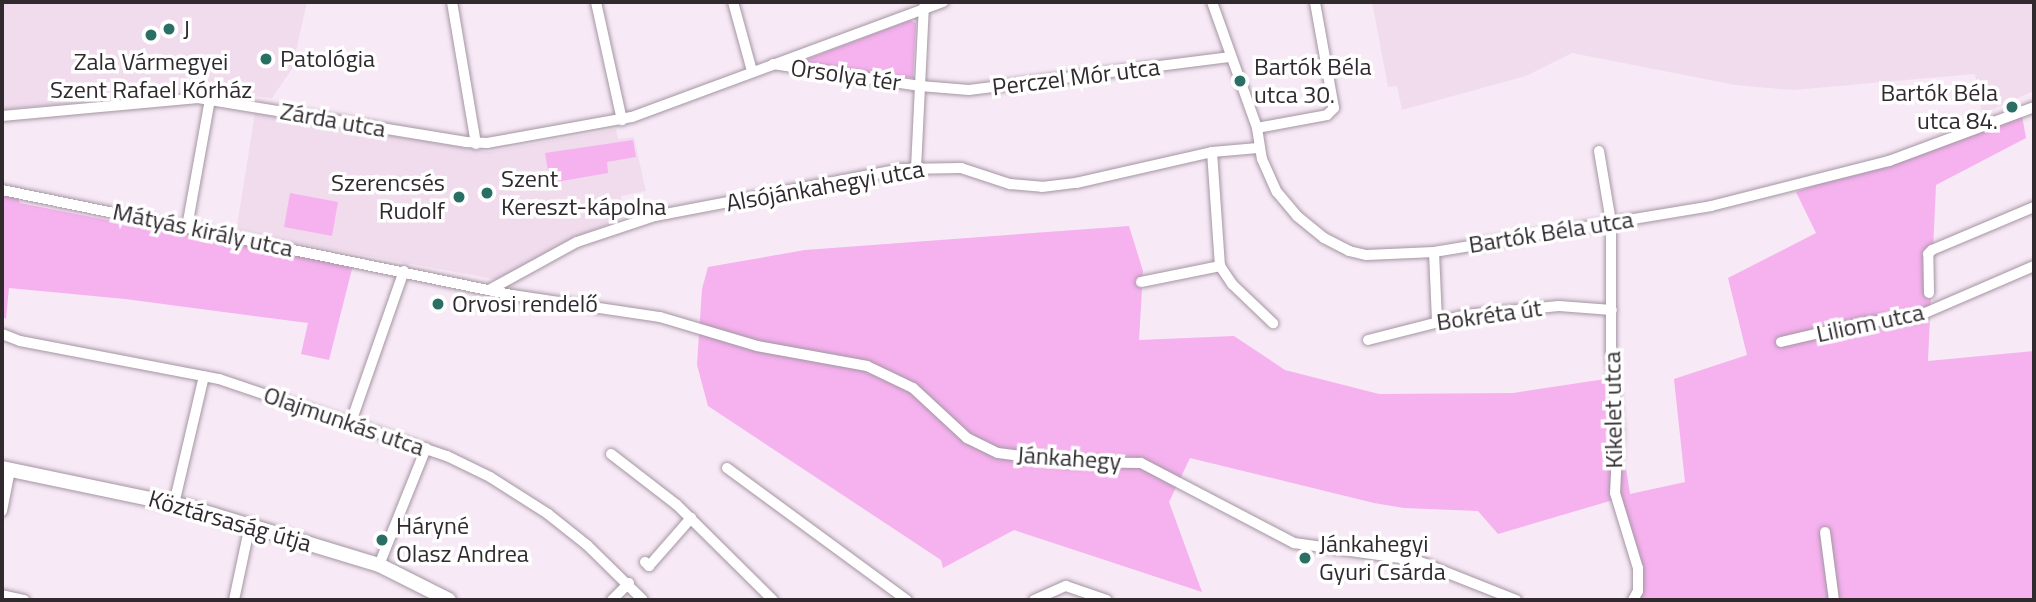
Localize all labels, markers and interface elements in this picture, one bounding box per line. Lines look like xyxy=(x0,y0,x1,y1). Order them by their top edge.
place label: J xyxy=(183,15,190,43)
marker: J xyxy=(161,21,177,37)
marker: Zala Vármegyei Szent Rafael Kórház xyxy=(141,25,161,45)
place label: Patológia xyxy=(280,45,375,73)
place label: Zala Vármegyei Szent Rafael Kórház xyxy=(50,48,252,104)
marker: Patológia xyxy=(258,51,274,67)
street label: Perczel Mór utca xyxy=(991,52,1161,102)
street label: Orsolya tér xyxy=(789,53,903,97)
place label: Bartók Béla utca 30. xyxy=(1254,53,1371,109)
marker: Bartók Béla utca 30. xyxy=(1232,73,1248,89)
place label: Bartók Béla utca 84. xyxy=(1881,79,1998,135)
street label: Zárda utca xyxy=(278,97,388,143)
marker: Bartók Béla utca 84. xyxy=(2004,99,2020,115)
street label: Alsójánkahegyi utca xyxy=(724,154,926,218)
place label: Szent Kereszt-kápolna xyxy=(501,165,666,221)
place label: Szerencsés Rudolf xyxy=(331,169,445,225)
marker: Szent Kereszt-kápolna xyxy=(479,185,495,201)
marker: Szerencsés Rudolf xyxy=(451,189,467,205)
street label: Mátyás király utca xyxy=(110,197,296,263)
street label: Bartók Béla utca xyxy=(1467,205,1635,259)
place label: Orvosi rendelő xyxy=(452,290,598,318)
street label: Bokréta út xyxy=(1435,293,1543,337)
marker: Orvosi rendelő xyxy=(430,296,446,312)
street label: Liliom utca xyxy=(1814,298,1926,348)
street label: Kikelet utca xyxy=(1598,351,1628,469)
street label: Olajmunkás utca xyxy=(260,380,428,462)
street label: Jánkahegy xyxy=(1016,440,1122,476)
street label: Köztársaság útja xyxy=(145,484,315,558)
place label: Háryné Olasz Andrea xyxy=(396,512,529,568)
place label: Jánkahegyi Gyuri Csárda xyxy=(1319,530,1446,586)
marker: Háryné Olasz Andrea xyxy=(374,532,390,548)
marker: Jánkahegyi Gyuri Csárda xyxy=(1297,550,1313,566)

